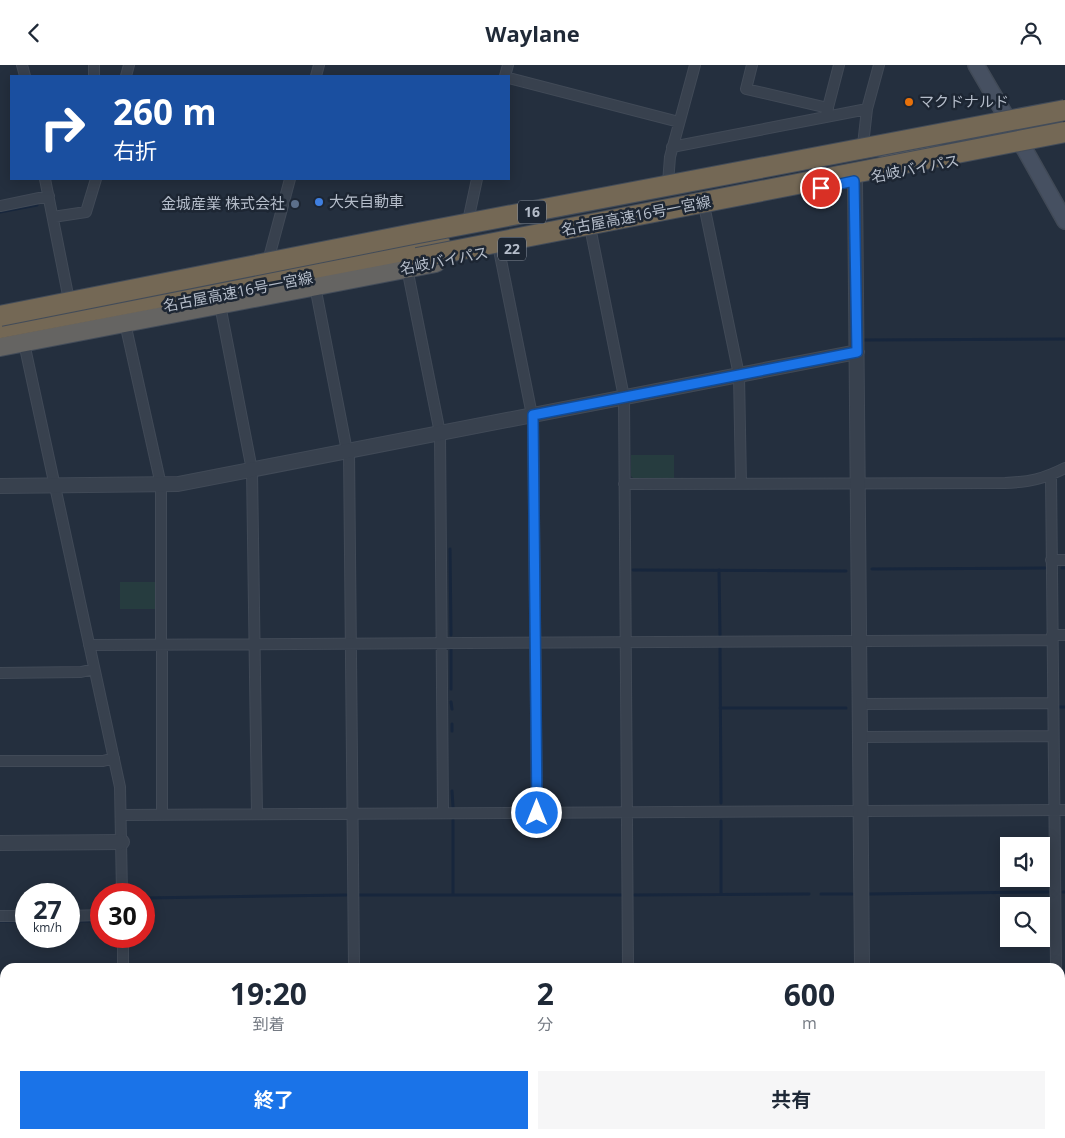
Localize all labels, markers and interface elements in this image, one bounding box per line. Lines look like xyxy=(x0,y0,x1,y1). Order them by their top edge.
text: Waylane xyxy=(485,18,580,48)
icon: back xyxy=(20,19,48,47)
icon: person xyxy=(1017,19,1045,47)
text: 260 m xyxy=(113,88,217,135)
place label: マクドナルド xyxy=(919,91,1009,111)
icon: right xyxy=(30,95,95,160)
marker: マクドナルド xyxy=(903,96,915,108)
text: 右折 xyxy=(113,135,157,165)
street label: 名岐バイパス xyxy=(869,150,961,186)
pin xyxy=(800,167,842,209)
icon: arrive xyxy=(807,174,835,202)
place label: 大矢自動車 xyxy=(329,191,404,211)
street label: 名古屋高速16号一宮線 xyxy=(559,191,712,239)
place label: 金城産業 株式会社 xyxy=(161,193,285,213)
marker: 大矢自動車 xyxy=(313,196,325,208)
marker: 金城産業 株式会社 xyxy=(289,198,301,210)
road number: 16 xyxy=(518,201,546,223)
road number: 22 xyxy=(498,237,526,260)
street label: 名岐バイパス xyxy=(398,242,490,278)
street label: 名古屋高速16号一宮線 xyxy=(161,267,314,315)
position arrow xyxy=(510,786,562,838)
map controls xyxy=(1000,837,1050,947)
button: sound xyxy=(1000,837,1050,887)
speed limit sign: 30 xyxy=(90,883,155,948)
text: 27 xyxy=(33,892,62,926)
button: search xyxy=(1000,897,1050,947)
text: km/h xyxy=(33,919,62,936)
text: 19:20 xyxy=(230,973,307,1014)
text: 2 xyxy=(537,973,554,1014)
text: 600 xyxy=(784,974,835,1015)
text: m xyxy=(802,1012,817,1034)
text: 到着 xyxy=(252,1013,284,1035)
text: 分 xyxy=(537,1013,553,1035)
button: 終了 xyxy=(20,1071,528,1129)
button: 共有 xyxy=(538,1071,1045,1129)

